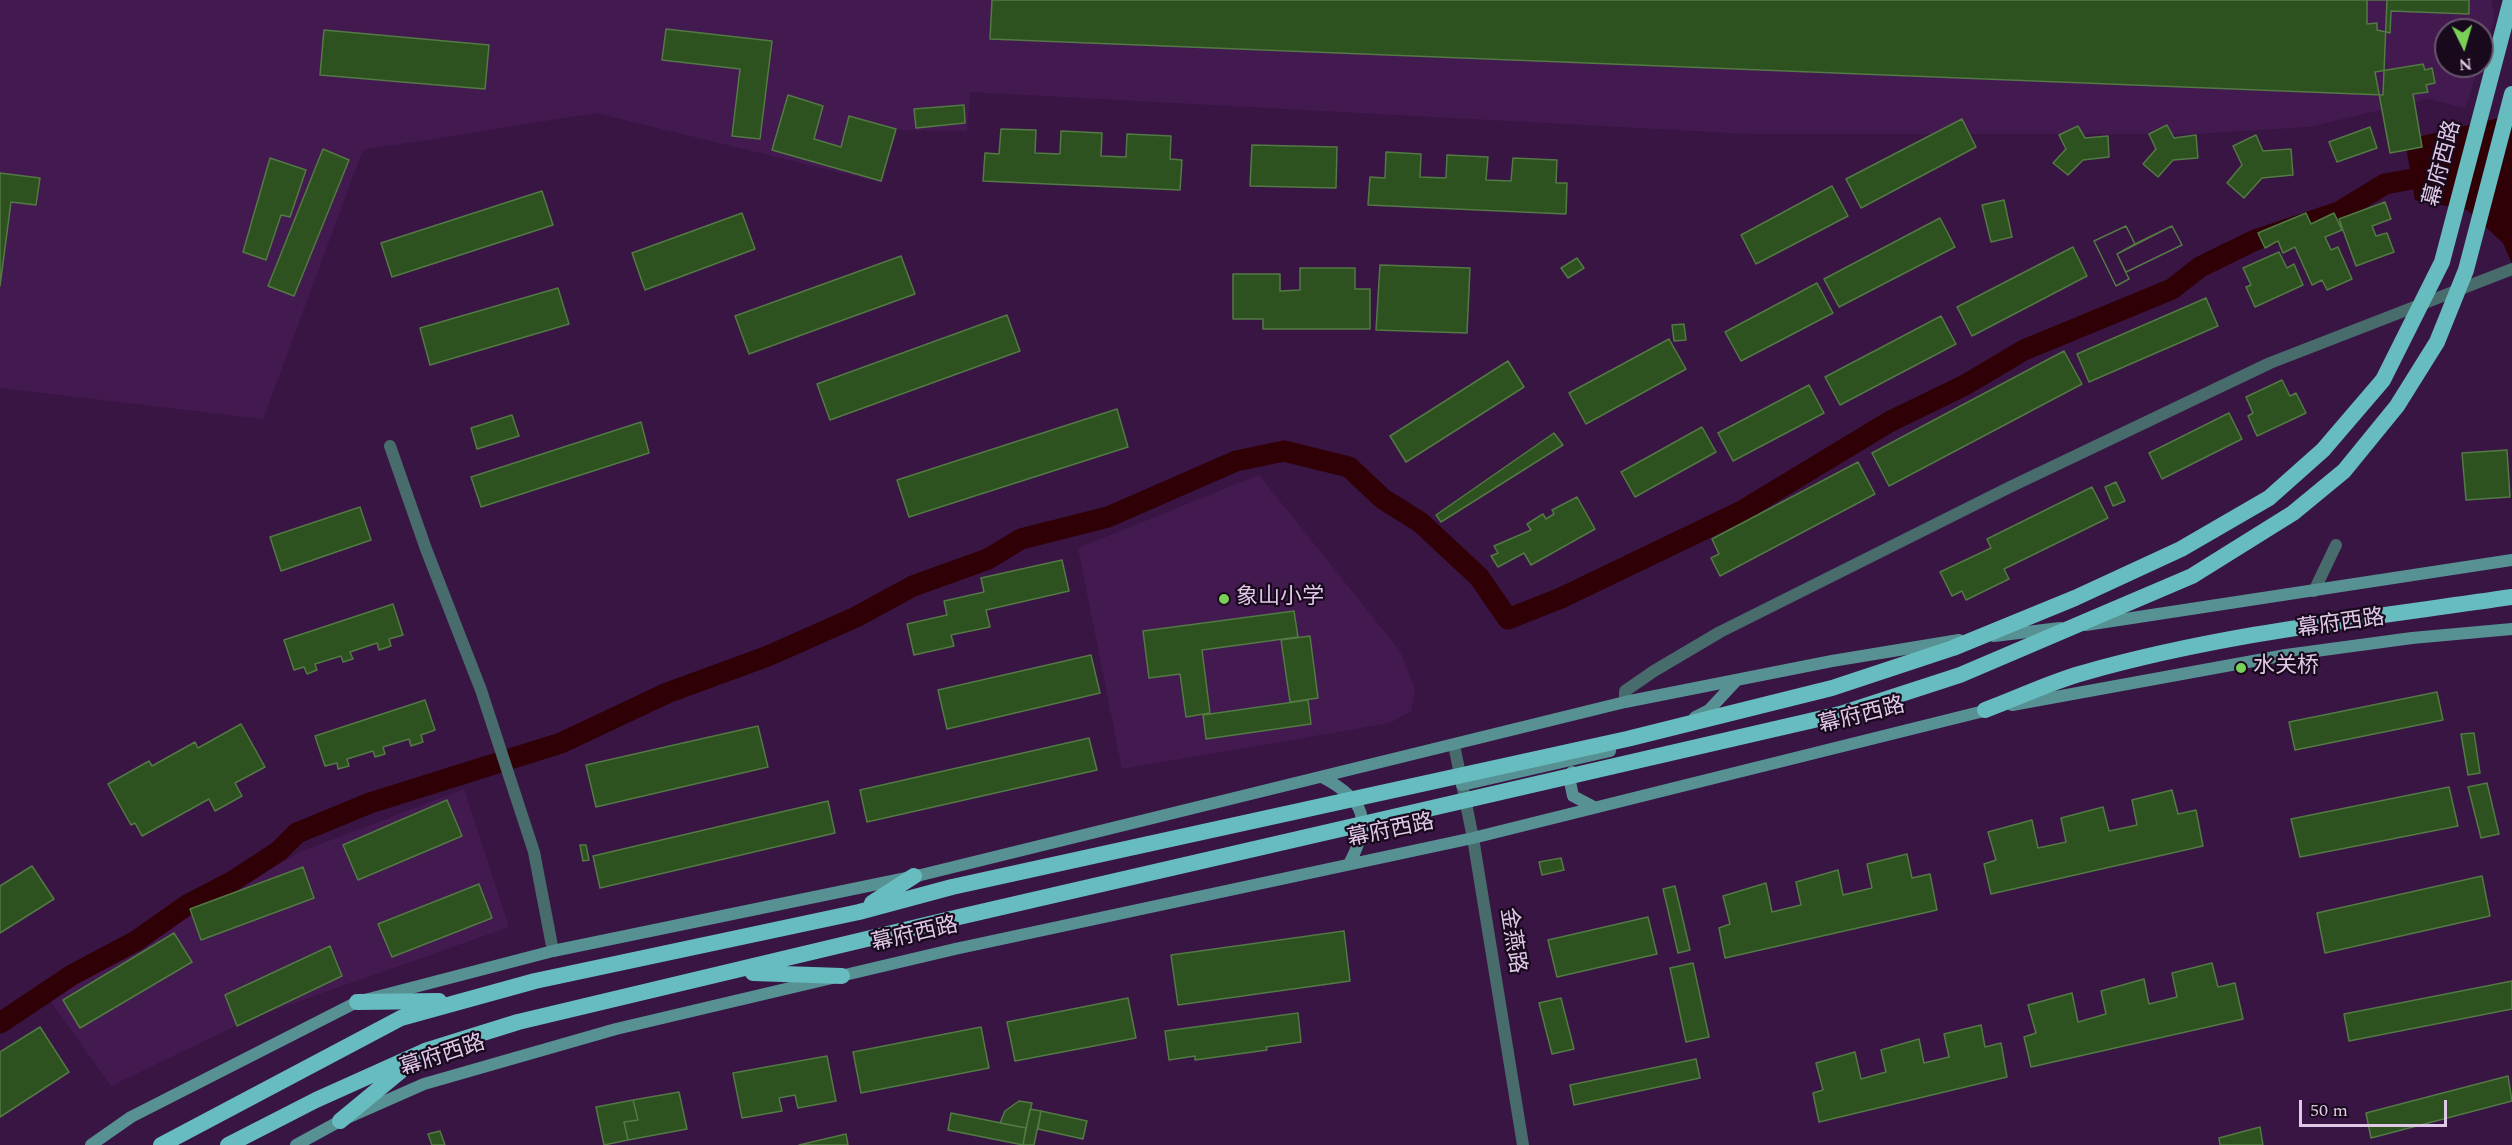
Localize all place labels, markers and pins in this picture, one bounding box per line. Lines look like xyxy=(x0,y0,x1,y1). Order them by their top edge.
place label: 象山小学 xyxy=(1236,586,1324,612)
marker: 象山小学 xyxy=(1217,592,1231,606)
place label: 水关桥 xyxy=(2253,655,2319,681)
marker: 水关桥 xyxy=(2234,661,2248,675)

